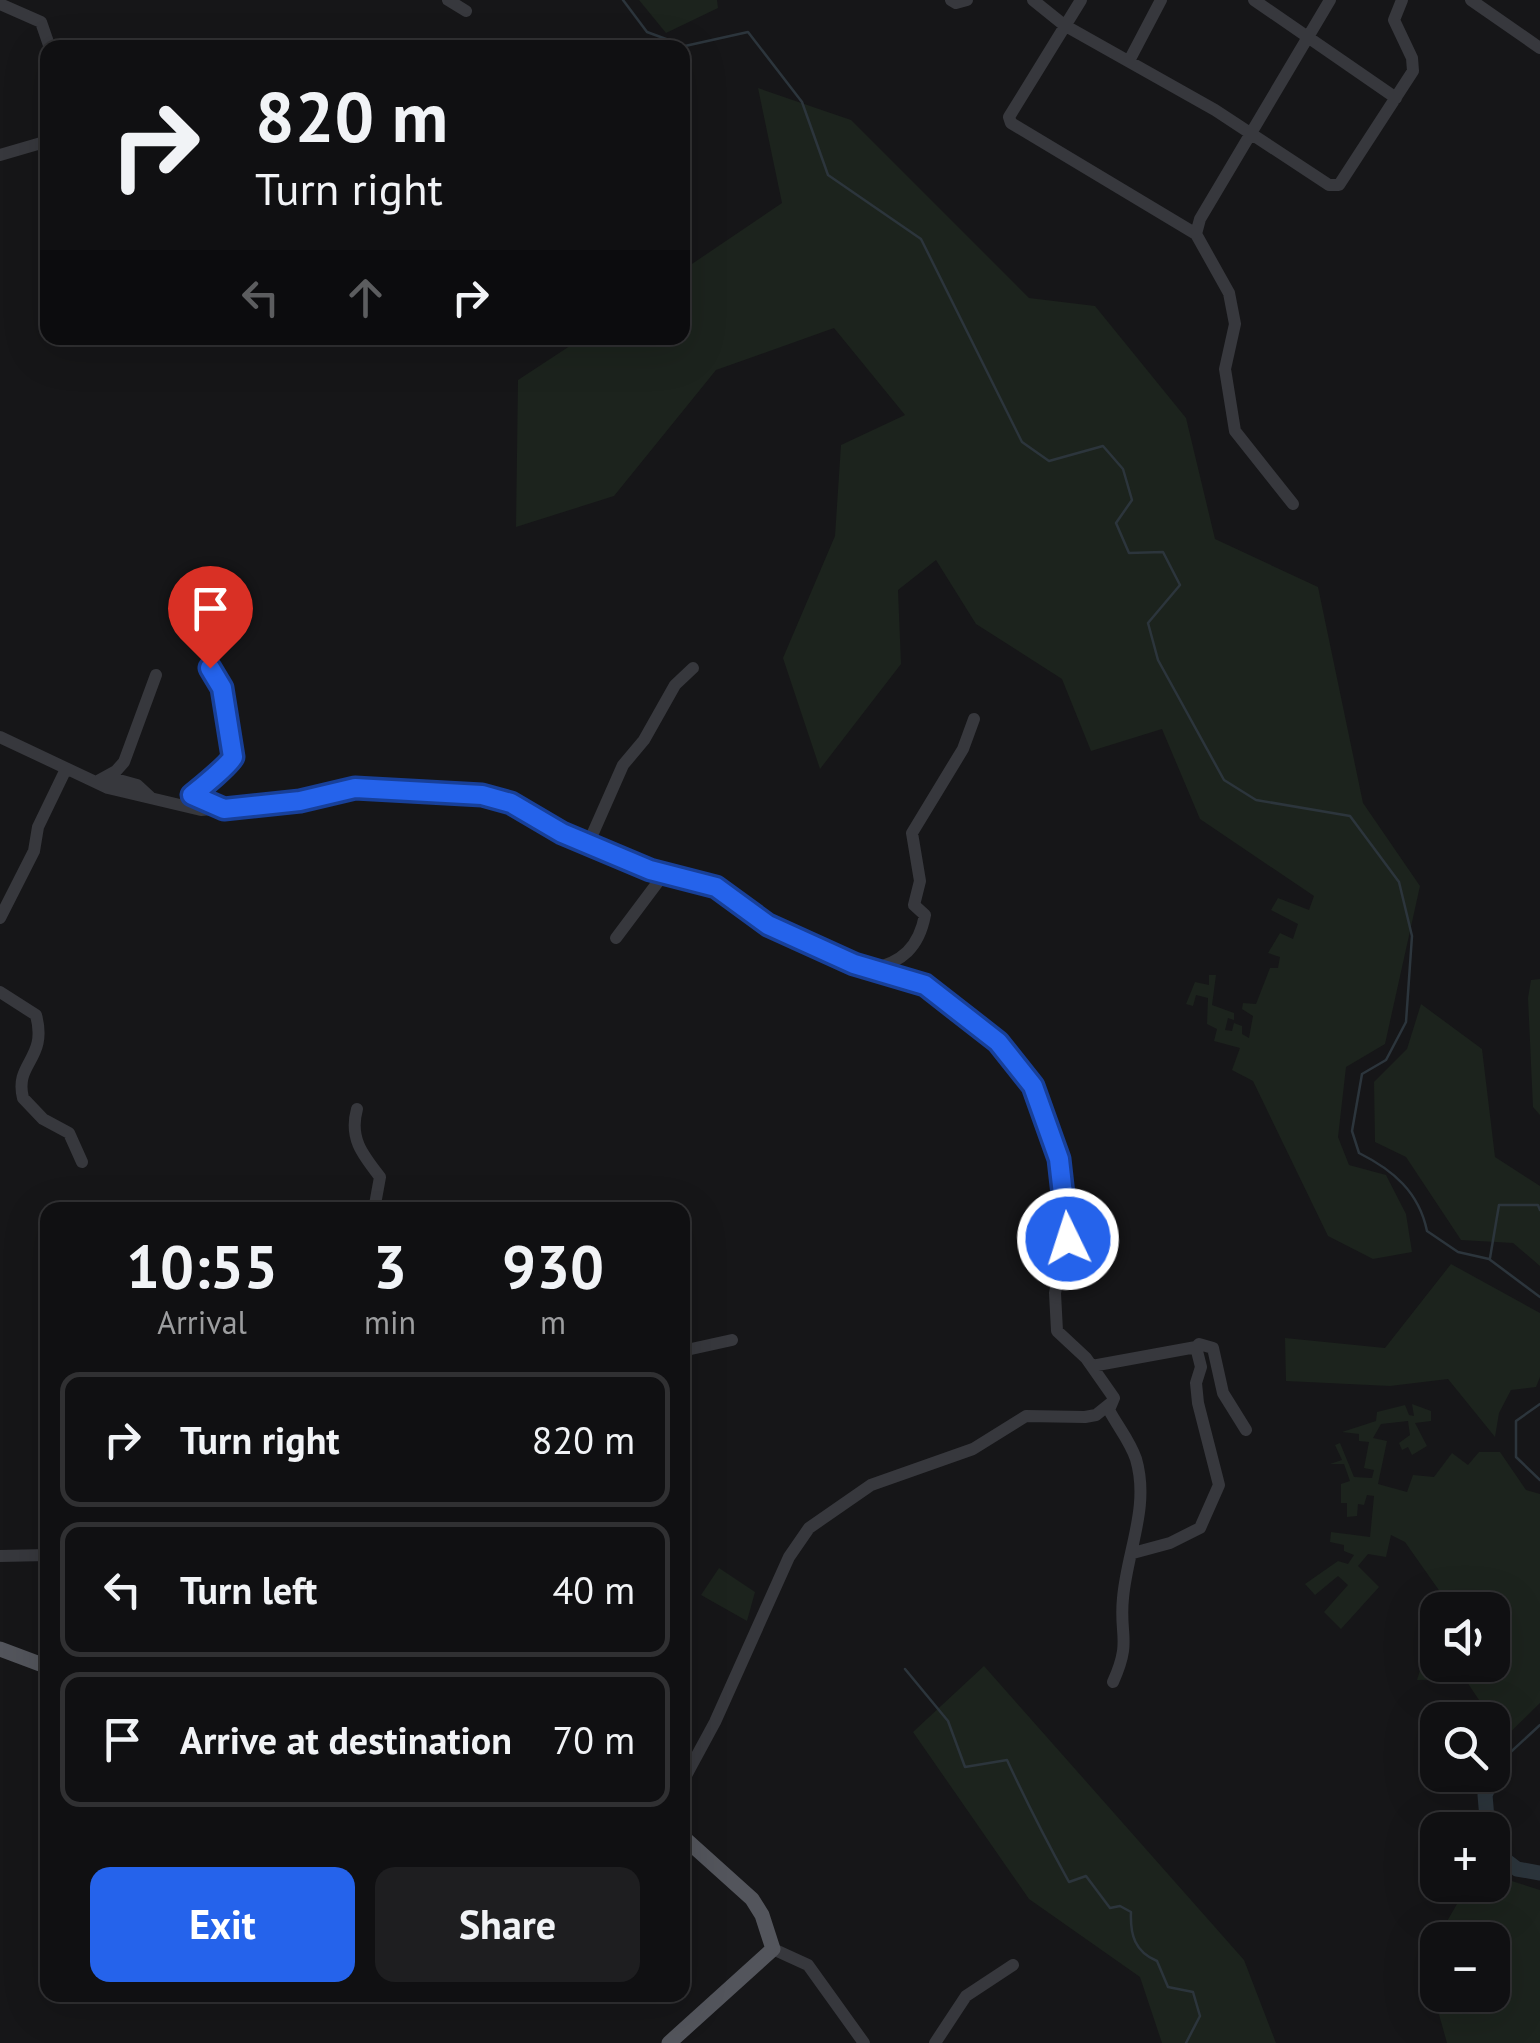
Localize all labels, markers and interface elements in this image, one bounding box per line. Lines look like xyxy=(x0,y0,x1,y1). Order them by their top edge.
text: 820 m xyxy=(255,71,448,161)
icon: right xyxy=(90,80,220,210)
text: Turn right xyxy=(255,159,443,217)
icon: left xyxy=(233,270,288,325)
icon: ahead xyxy=(338,270,393,325)
icon: right xyxy=(443,270,498,325)
pin xyxy=(168,566,253,669)
icon: arrive xyxy=(183,581,238,636)
position arrow xyxy=(1016,1187,1120,1291)
text: 10:55 xyxy=(126,1227,278,1305)
text: 3 xyxy=(373,1227,407,1305)
text: 930 xyxy=(502,1227,604,1305)
text: Arrival xyxy=(157,1301,247,1343)
text: min xyxy=(364,1301,416,1343)
text: m xyxy=(540,1301,566,1343)
icon: right xyxy=(95,1412,150,1467)
text: Turn right xyxy=(180,1415,340,1464)
text: 820 m xyxy=(532,1415,635,1464)
icon: left xyxy=(95,1562,150,1617)
text: Turn left xyxy=(180,1565,317,1614)
text: 40 m xyxy=(553,1565,635,1614)
map controls xyxy=(1420,1592,1510,2012)
button: sound xyxy=(1420,1592,1510,1682)
button: search xyxy=(1420,1702,1510,1792)
icon: arrive xyxy=(95,1712,150,1767)
text: Arrive at destination xyxy=(180,1715,512,1764)
text: 70 m xyxy=(553,1715,635,1764)
button: + xyxy=(1420,1812,1510,1902)
button: Exit xyxy=(90,1867,355,1982)
button: Share xyxy=(375,1867,640,1982)
button: − xyxy=(1420,1922,1510,2012)

